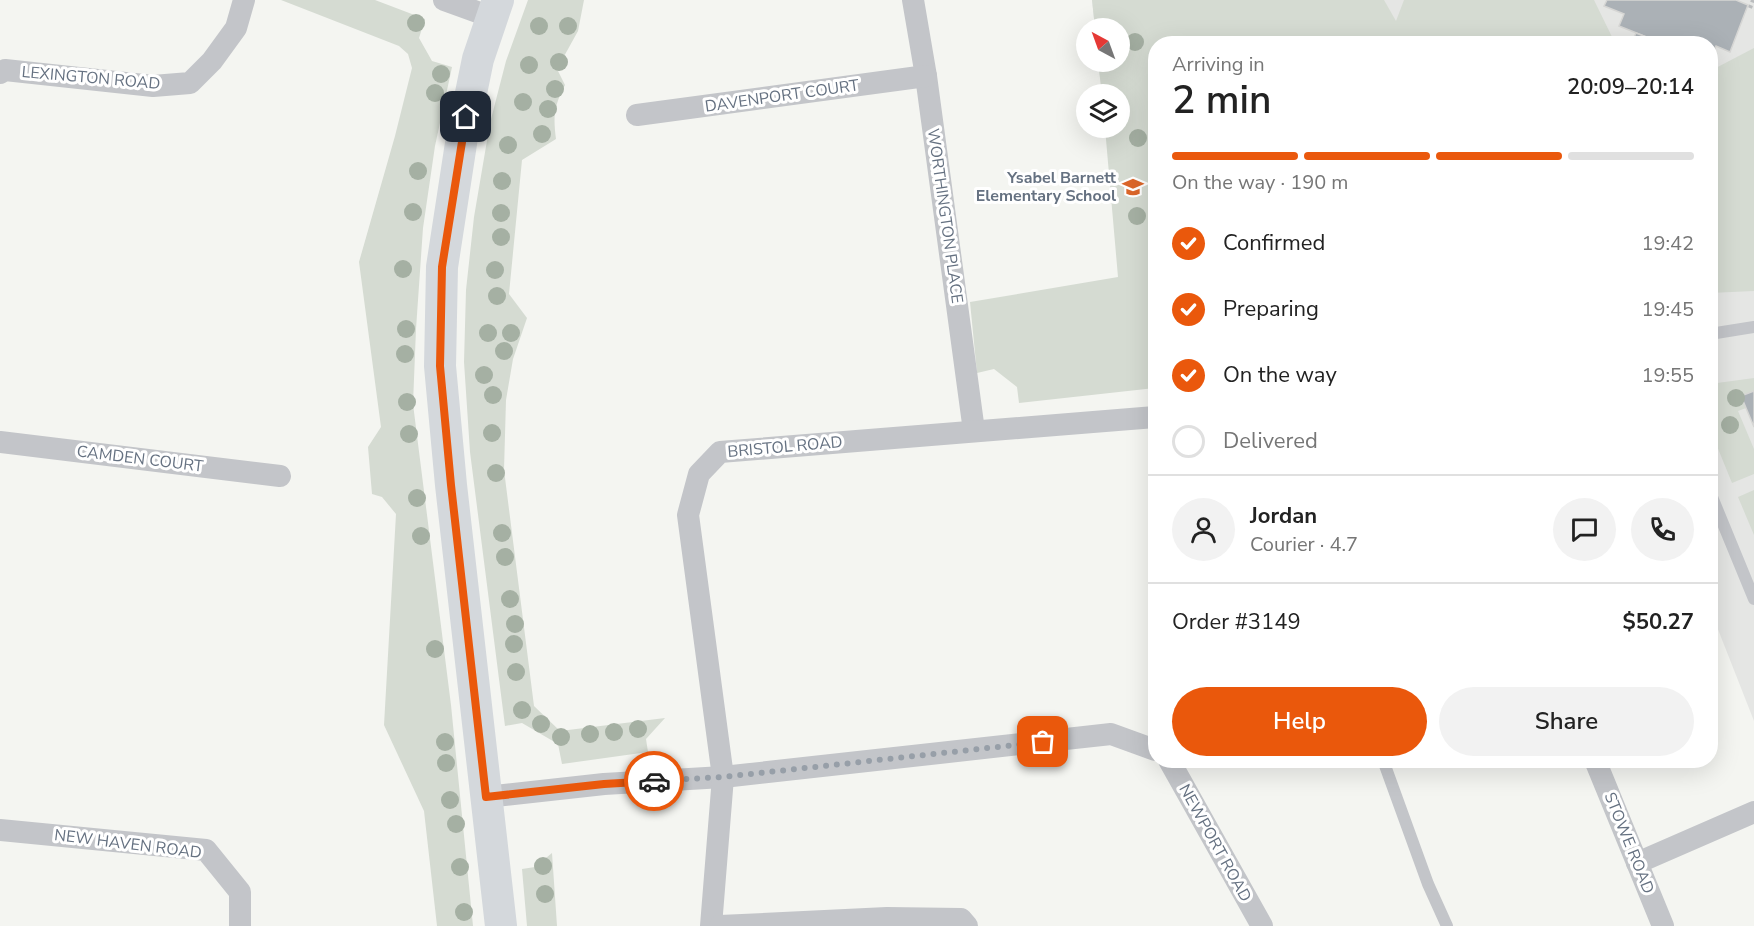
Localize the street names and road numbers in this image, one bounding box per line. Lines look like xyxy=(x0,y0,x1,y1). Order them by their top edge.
street label: LEXINGTON ROAD xyxy=(21,61,161,95)
street label: DAVENPORT COURT xyxy=(704,74,861,118)
street label: WORTHINGTON PLACE xyxy=(922,127,968,305)
street label: BRISTOL ROAD xyxy=(727,431,843,463)
street label: CAMDEN COURT xyxy=(75,440,205,478)
street label: NEWPORT ROAD xyxy=(1174,780,1256,906)
street label: STOWE ROAD xyxy=(1599,789,1659,897)
street label: NEW HAVEN ROAD xyxy=(53,824,203,864)

